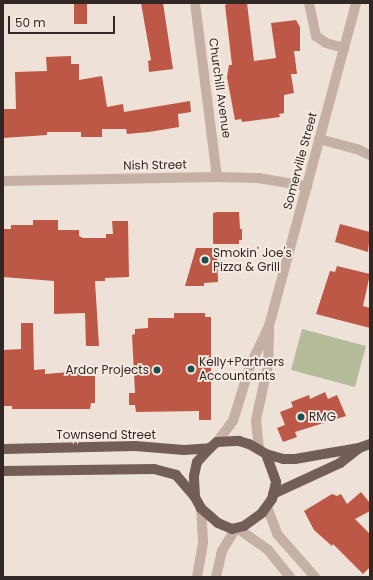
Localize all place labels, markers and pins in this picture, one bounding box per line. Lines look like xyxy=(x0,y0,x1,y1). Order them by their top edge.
place label: Smokin' Joe's Pizza & Grill xyxy=(213,246,292,274)
marker: Smokin' Joe's Pizza & Grill xyxy=(200,255,210,265)
place label: Kelly+Partners Accountants xyxy=(199,355,284,383)
place label: Ardor Projects xyxy=(66,363,149,377)
marker: Kelly+Partners Accountants xyxy=(186,364,196,374)
marker: Ardor Projects xyxy=(152,365,162,375)
place label: RMG xyxy=(309,410,336,424)
marker: RMG xyxy=(296,412,306,422)

